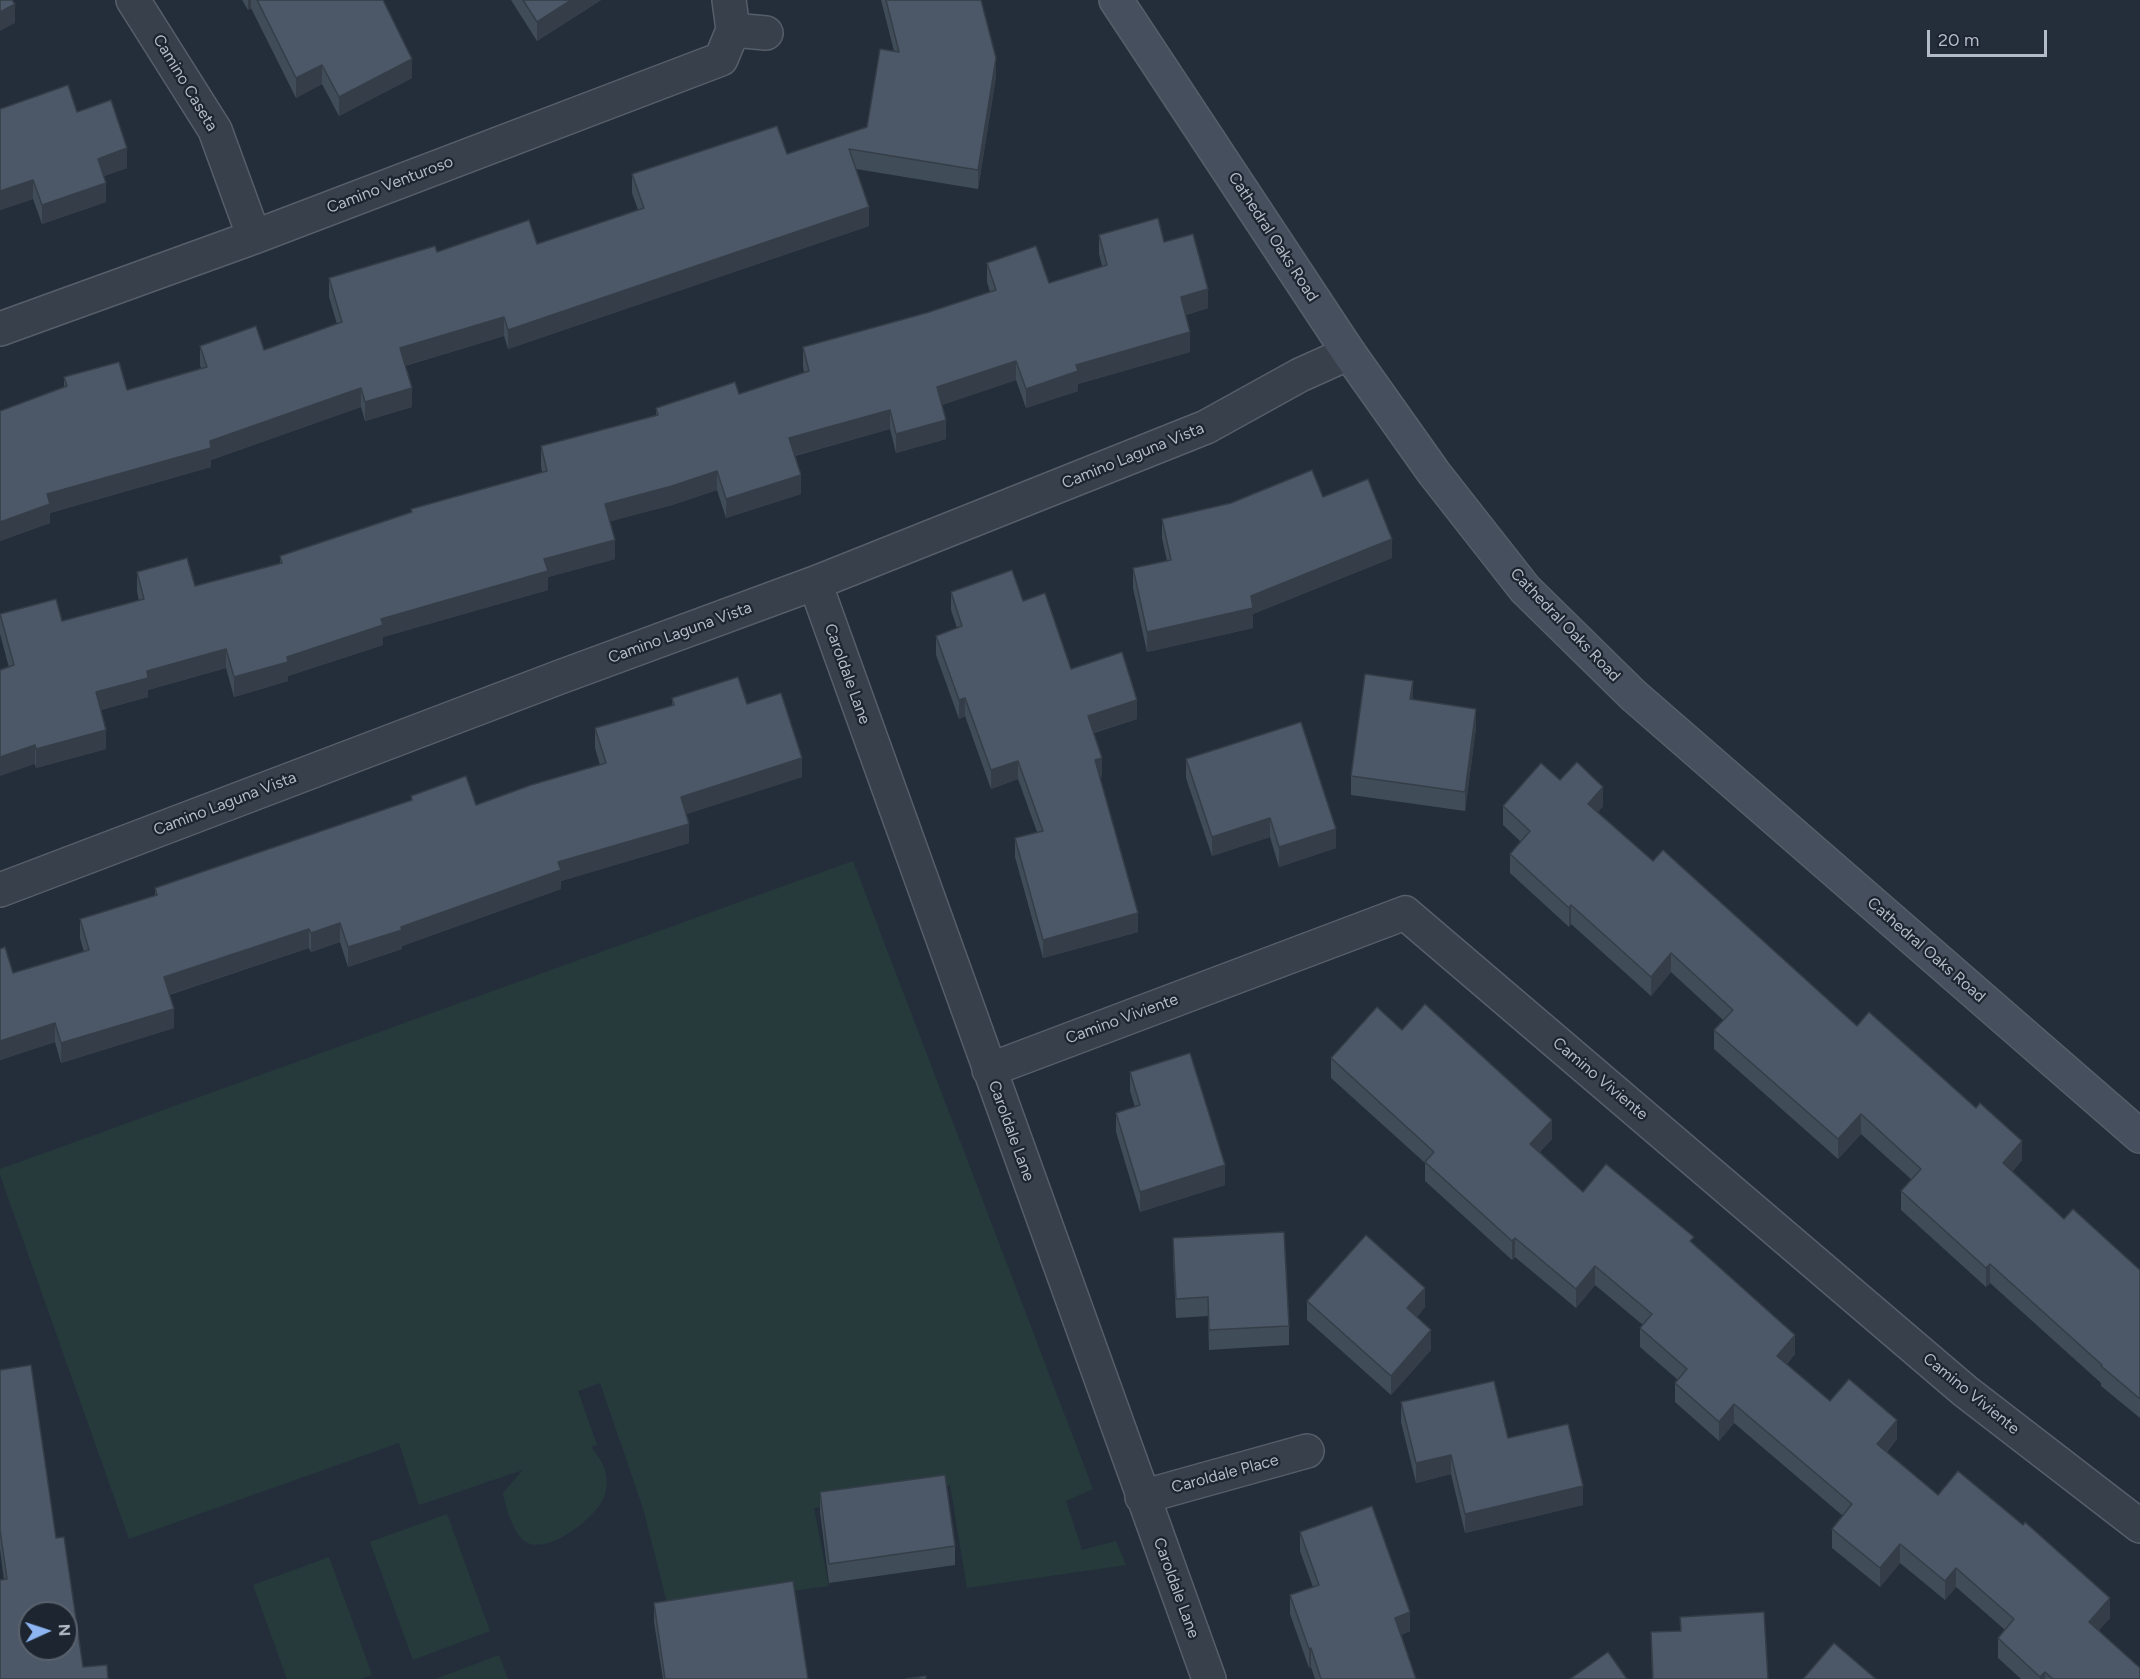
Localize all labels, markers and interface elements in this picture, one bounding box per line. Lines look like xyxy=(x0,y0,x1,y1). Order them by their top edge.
scale bar xyxy=(1930,18,2050,56)
text: 20 m xyxy=(1938,29,1979,51)
street label: Camino Caseta xyxy=(149,31,221,135)
street label: Camino Venturoso xyxy=(324,152,456,218)
street label: Cathedral Oaks Road xyxy=(1224,169,1322,305)
street label: Camino Laguna Vista xyxy=(1059,419,1207,493)
street label: Cathedral Oaks Road xyxy=(1506,564,1624,686)
street label: Camino Laguna Vista xyxy=(606,598,754,668)
street label: Caroldale Lane xyxy=(820,621,874,727)
street label: Camino Laguna Vista xyxy=(151,768,299,840)
street label: Cathedral Oaks Road xyxy=(1863,893,1989,1007)
street label: Camino Viviente xyxy=(1063,990,1181,1048)
street label: Camino Viviente xyxy=(1548,1034,1652,1124)
street label: Caroldale Lane xyxy=(984,1078,1038,1184)
street label: Camino Viviente xyxy=(1919,1349,2023,1439)
street label: Caroldale Place xyxy=(1169,1450,1281,1498)
street label: Caroldale Lane xyxy=(1149,1535,1203,1641)
north arrow xyxy=(18,1601,78,1661)
text: N xyxy=(55,1623,74,1637)

